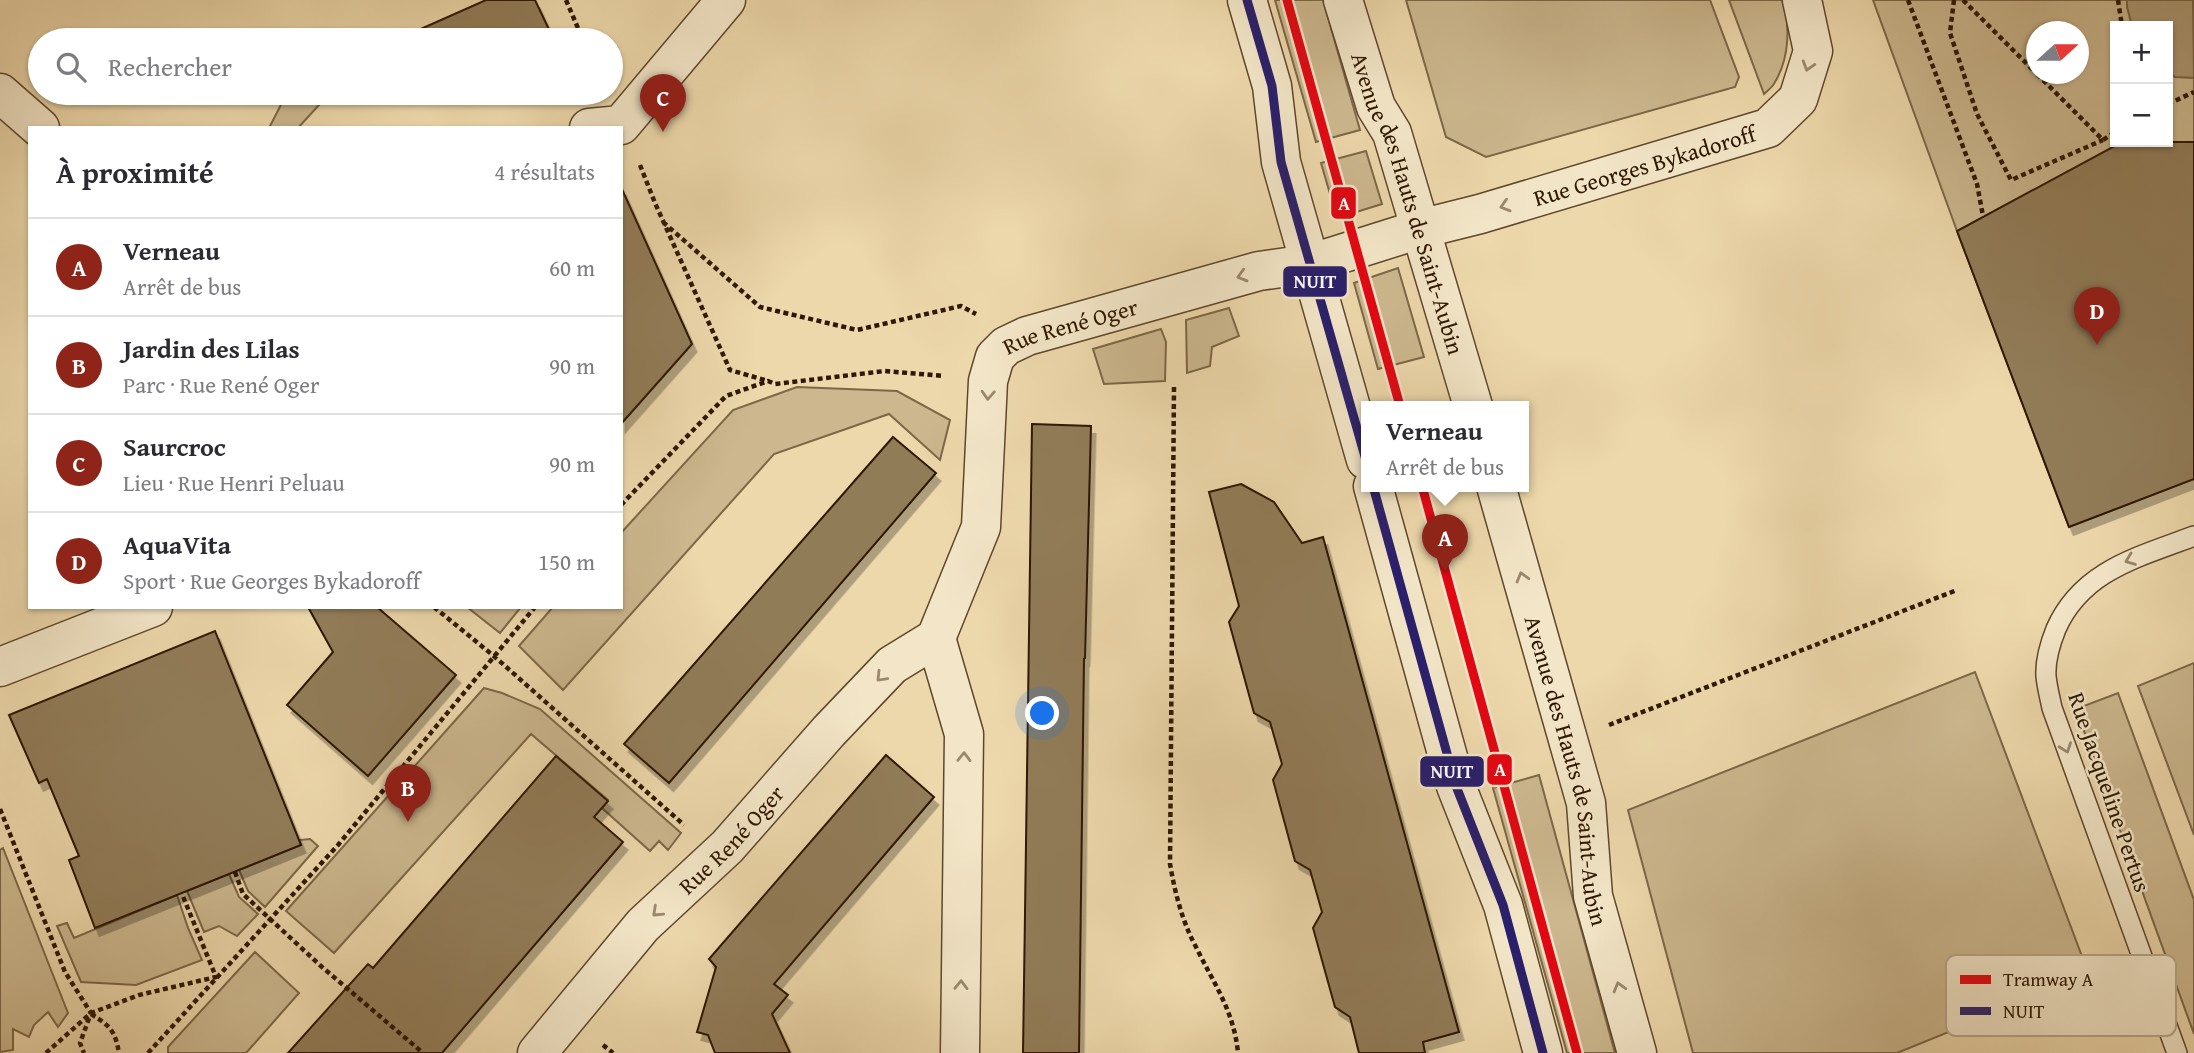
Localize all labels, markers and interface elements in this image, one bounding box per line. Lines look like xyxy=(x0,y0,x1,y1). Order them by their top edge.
north arrow xyxy=(2026,21,2089,84)
map controls xyxy=(2110,21,2173,147)
button: + xyxy=(2110,21,2173,84)
search box xyxy=(28,28,623,105)
text: Rechercher xyxy=(108,47,232,86)
icon: search xyxy=(52,48,90,86)
street label: Avenue des Hauts de Saint-Aubin xyxy=(1344,48,1473,358)
one-way arrow xyxy=(1802,60,1817,72)
pin: C xyxy=(640,74,686,132)
button: − xyxy=(2110,84,2173,147)
street label: Rue Georges Bykadoroff xyxy=(1529,116,1762,214)
text: À proximité xyxy=(56,150,214,194)
text: 4 résultats xyxy=(494,155,595,188)
line badge: A xyxy=(1330,186,1357,220)
text: A xyxy=(1338,189,1350,217)
one-way arrow xyxy=(1500,198,1512,213)
text: Verneau xyxy=(123,231,220,270)
text: A xyxy=(72,251,86,284)
text: 60 m xyxy=(549,251,595,284)
line badge: NUIT xyxy=(1282,265,1348,298)
one-way arrow xyxy=(1236,267,1248,282)
text: NUIT xyxy=(1293,267,1337,295)
text: Arrêt de bus xyxy=(123,270,242,303)
pin: D xyxy=(2074,287,2120,345)
street label: Rue René Oger xyxy=(996,289,1142,362)
text: Jardin des Lilas xyxy=(123,329,300,368)
text: B xyxy=(72,349,86,382)
text: 90 m xyxy=(549,349,595,382)
text: Parc · Rue René Oger xyxy=(123,368,320,401)
one-way arrow xyxy=(980,390,995,401)
popup xyxy=(1361,401,1529,492)
text: Verneau xyxy=(1386,411,1483,450)
text: Saurcroc xyxy=(123,427,226,466)
text: C xyxy=(72,447,86,480)
text: 90 m xyxy=(549,447,595,480)
text: Arrêt de bus xyxy=(1386,450,1504,483)
text: Lieu · Rue Henri Peluau xyxy=(123,466,345,499)
pin: A xyxy=(1422,514,1468,572)
text: AquaVita xyxy=(123,525,231,564)
text: D xyxy=(72,545,86,578)
text: 150 m xyxy=(538,545,595,578)
one-way arrow xyxy=(2125,552,2137,566)
text: Sport · Rue Georges Bykadoroff xyxy=(123,564,420,597)
one-way arrow xyxy=(1516,571,1530,583)
street label: Avenue des Hauts de Saint-Aubin xyxy=(1517,612,1617,929)
one-way arrow xyxy=(876,668,889,681)
street label: Rue Jacqueline Pertus xyxy=(2060,688,2160,896)
your location xyxy=(1025,696,1059,730)
one-way arrow xyxy=(2058,741,2072,753)
one-way arrow xyxy=(956,752,972,762)
line badge: A xyxy=(1486,753,1513,786)
line badge: NUIT xyxy=(1419,755,1485,788)
text: A xyxy=(1494,755,1506,783)
text: NUIT xyxy=(1430,757,1474,785)
pin: B xyxy=(385,764,431,822)
street label: Rue René Oger xyxy=(670,777,791,901)
one-way arrow xyxy=(652,904,665,917)
legend xyxy=(1946,955,2176,1036)
text: Tramway A xyxy=(2003,965,2094,993)
one-way arrow xyxy=(953,979,969,990)
one-way arrow xyxy=(1612,982,1627,994)
text: NUIT xyxy=(2003,997,2045,1025)

